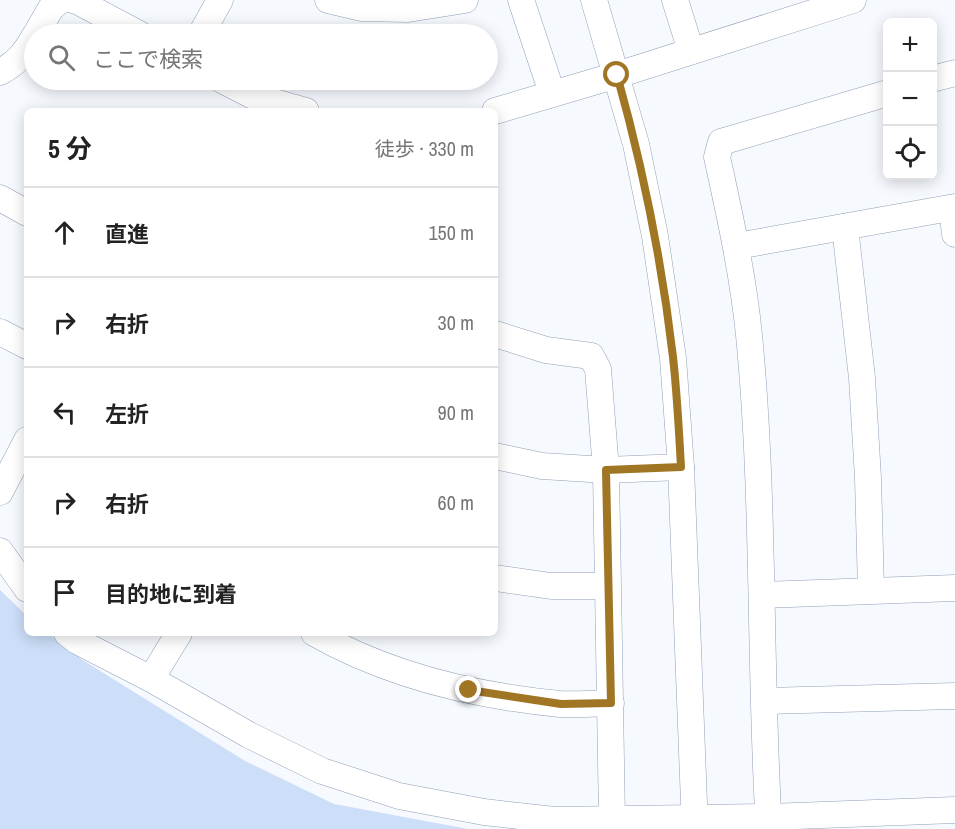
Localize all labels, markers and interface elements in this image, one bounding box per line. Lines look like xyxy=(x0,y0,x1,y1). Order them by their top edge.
map controls xyxy=(883,18,937,180)
button: + xyxy=(883,18,937,72)
search box xyxy=(24,24,498,90)
icon: search xyxy=(45,41,78,74)
text: ここで検索 xyxy=(93,44,203,74)
route start xyxy=(603,61,629,87)
button: − xyxy=(883,72,937,126)
button: locate xyxy=(883,126,937,180)
text: 5 分 xyxy=(48,131,92,166)
text: 徒歩 · 330 m xyxy=(375,135,474,162)
icon: ahead xyxy=(48,216,81,249)
text: 直進 xyxy=(105,219,149,249)
text: 150 m xyxy=(428,219,474,246)
icon: right xyxy=(48,306,81,339)
text: 右折 xyxy=(105,309,149,339)
text: 30 m xyxy=(438,309,474,336)
icon: left xyxy=(48,396,81,429)
text: 左折 xyxy=(105,399,149,429)
text: 90 m xyxy=(438,399,474,426)
icon: right xyxy=(48,486,81,519)
text: 右折 xyxy=(105,489,149,519)
text: 60 m xyxy=(438,489,474,516)
icon: arrive xyxy=(48,576,81,609)
text: 目的地に到着 xyxy=(105,579,237,609)
route end xyxy=(455,676,481,702)

